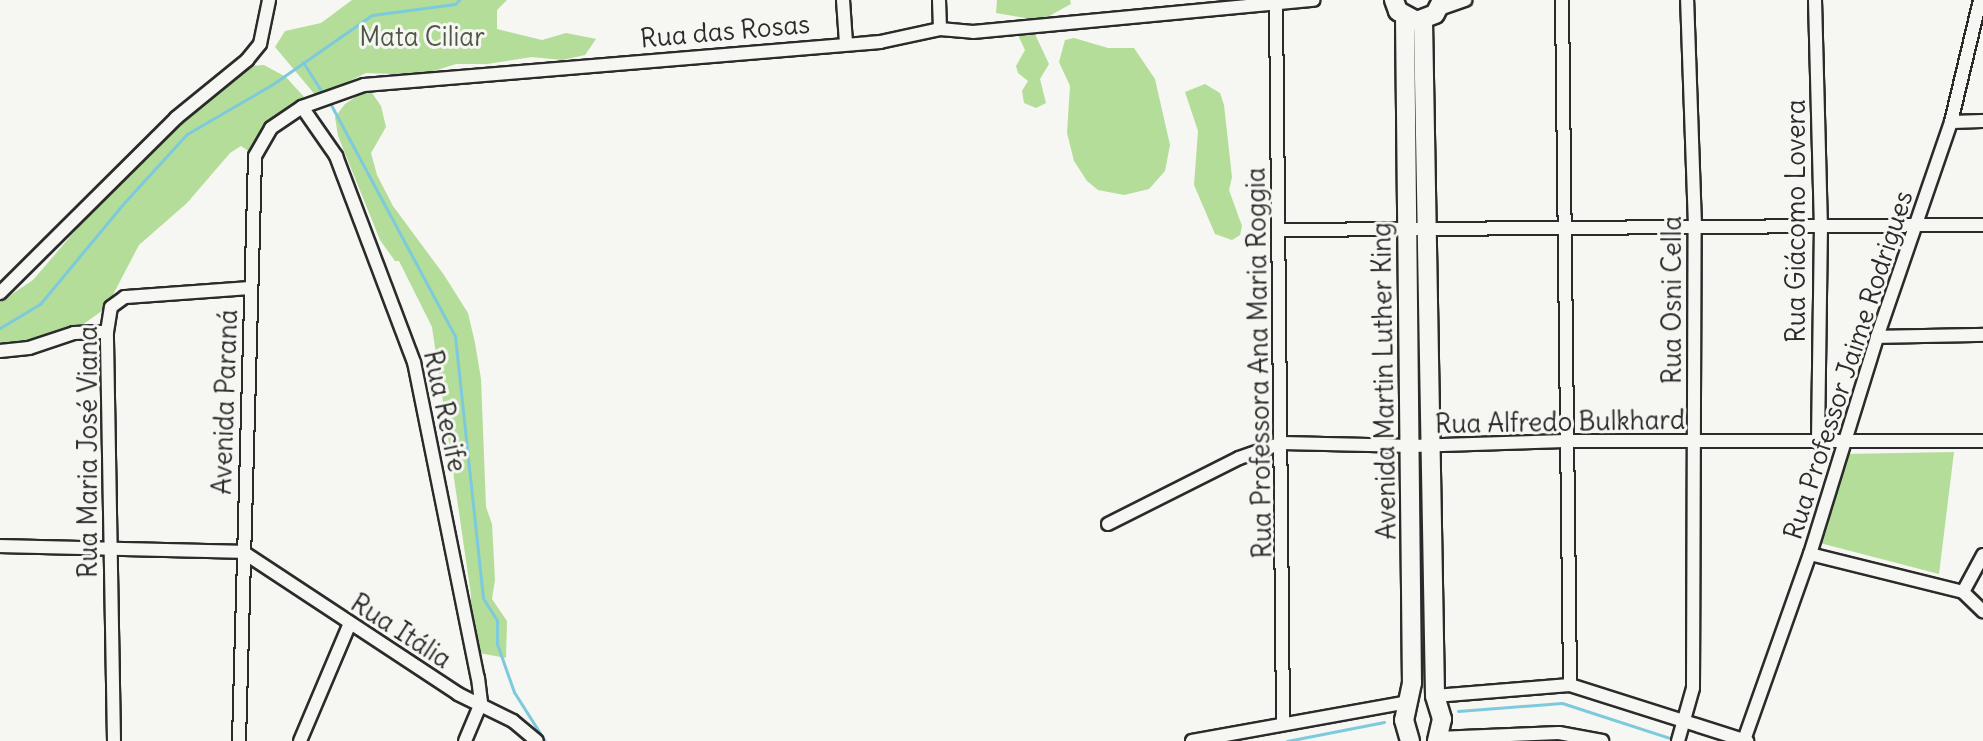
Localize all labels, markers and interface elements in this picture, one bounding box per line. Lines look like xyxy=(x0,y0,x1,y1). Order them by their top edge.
street label: Rua das Rosas xyxy=(639,8,811,54)
park label: Mata Ciliar xyxy=(359,21,485,53)
street label: Rua Giácomo Lovera xyxy=(1780,99,1812,343)
street label: Rua Professora Ana Maria Roggia xyxy=(1240,167,1278,559)
street label: Rua Professor Jaime Rodrigues xyxy=(1777,187,1919,543)
street label: Rua Osni Cella xyxy=(1656,216,1688,384)
street label: Avenida Martin Luther King xyxy=(1366,222,1402,540)
street label: Avenida Paraná xyxy=(206,309,244,495)
street label: Rua Maria José Viana xyxy=(72,326,104,578)
street label: Rua Recife xyxy=(417,347,473,475)
street label: Rua Alfredo Bulkhard xyxy=(1435,404,1685,440)
street label: Rua Itália xyxy=(345,587,457,675)

